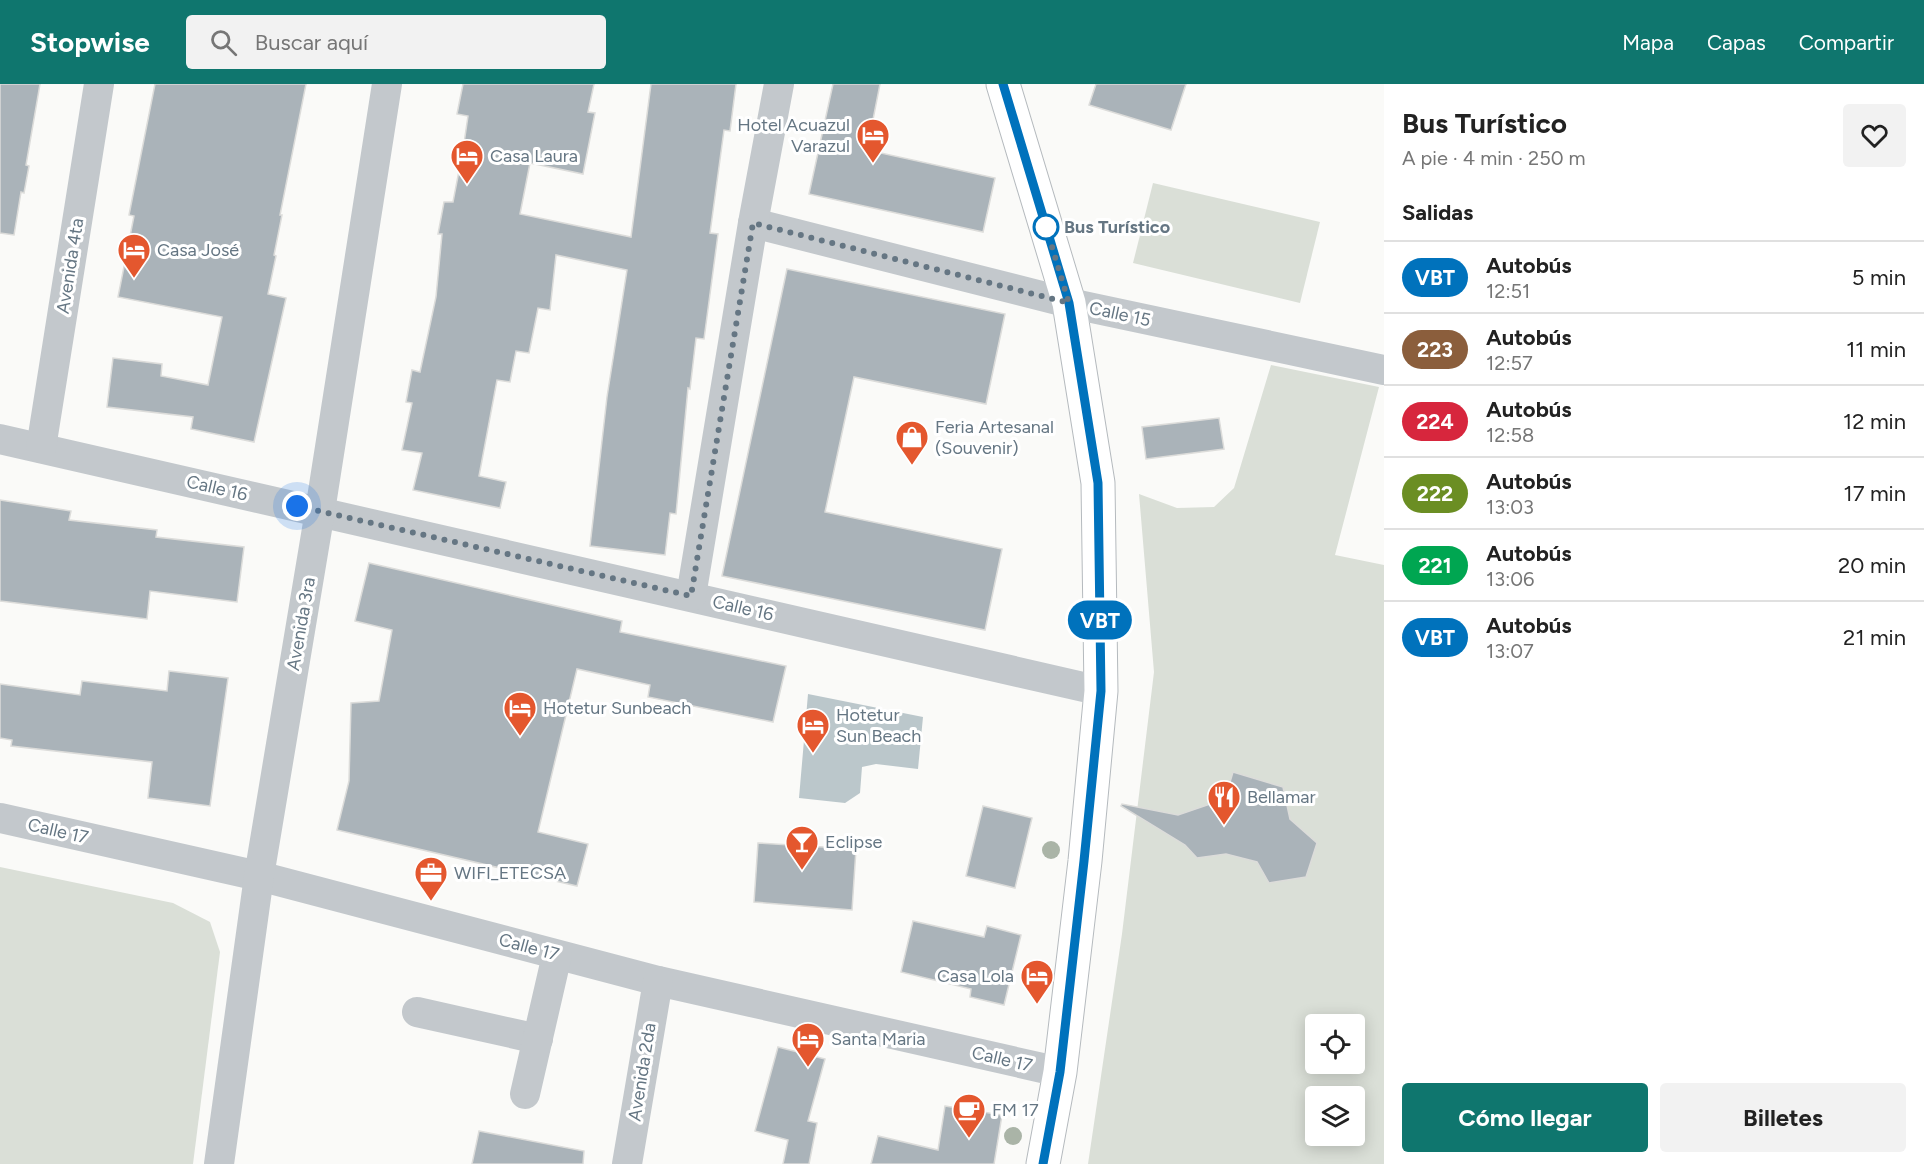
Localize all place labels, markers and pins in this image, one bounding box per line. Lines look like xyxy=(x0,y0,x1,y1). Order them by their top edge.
place label: Hotel Acuazul Varazul xyxy=(737,114,850,157)
hotel icon: Hotel Acuazul Varazul xyxy=(855,117,891,164)
hotel icon: Casa Laura xyxy=(449,138,485,185)
place label: Casa Laura xyxy=(490,145,578,167)
marker: Bus Turístico xyxy=(1033,214,1059,240)
place label: Bus Turístico xyxy=(1064,216,1170,238)
hotel icon: Casa José xyxy=(116,232,152,279)
place label: Casa José xyxy=(157,239,239,261)
place label: Feria Artesanal (Souvenir) xyxy=(935,416,1054,459)
shop icon: Feria Artesanal (Souvenir) xyxy=(894,419,930,466)
hotel icon: Hotetur Sunbeach xyxy=(502,690,538,737)
place label: Hotetur Sunbeach xyxy=(543,697,691,719)
place label: Hotetur Sun Beach xyxy=(836,704,921,747)
hotel icon: Hotetur Sun Beach xyxy=(795,707,831,754)
restaurant icon: Bellamar xyxy=(1206,779,1242,826)
place label: Bellamar xyxy=(1247,786,1316,808)
bar icon: Eclipse xyxy=(784,824,820,871)
place label: Eclipse xyxy=(825,831,883,853)
office icon: WIFI_ETECSA xyxy=(413,855,449,902)
place label: WIFI_ETECSA xyxy=(454,862,566,884)
hotel icon: Casa Lola xyxy=(1019,958,1055,1005)
place label: Casa Lola xyxy=(937,965,1014,987)
hotel icon: Santa Maria xyxy=(790,1021,826,1068)
place label: Santa Maria xyxy=(831,1028,926,1050)
cafe icon: FM 17 xyxy=(951,1092,987,1139)
place label: FM 17 xyxy=(992,1099,1039,1121)

